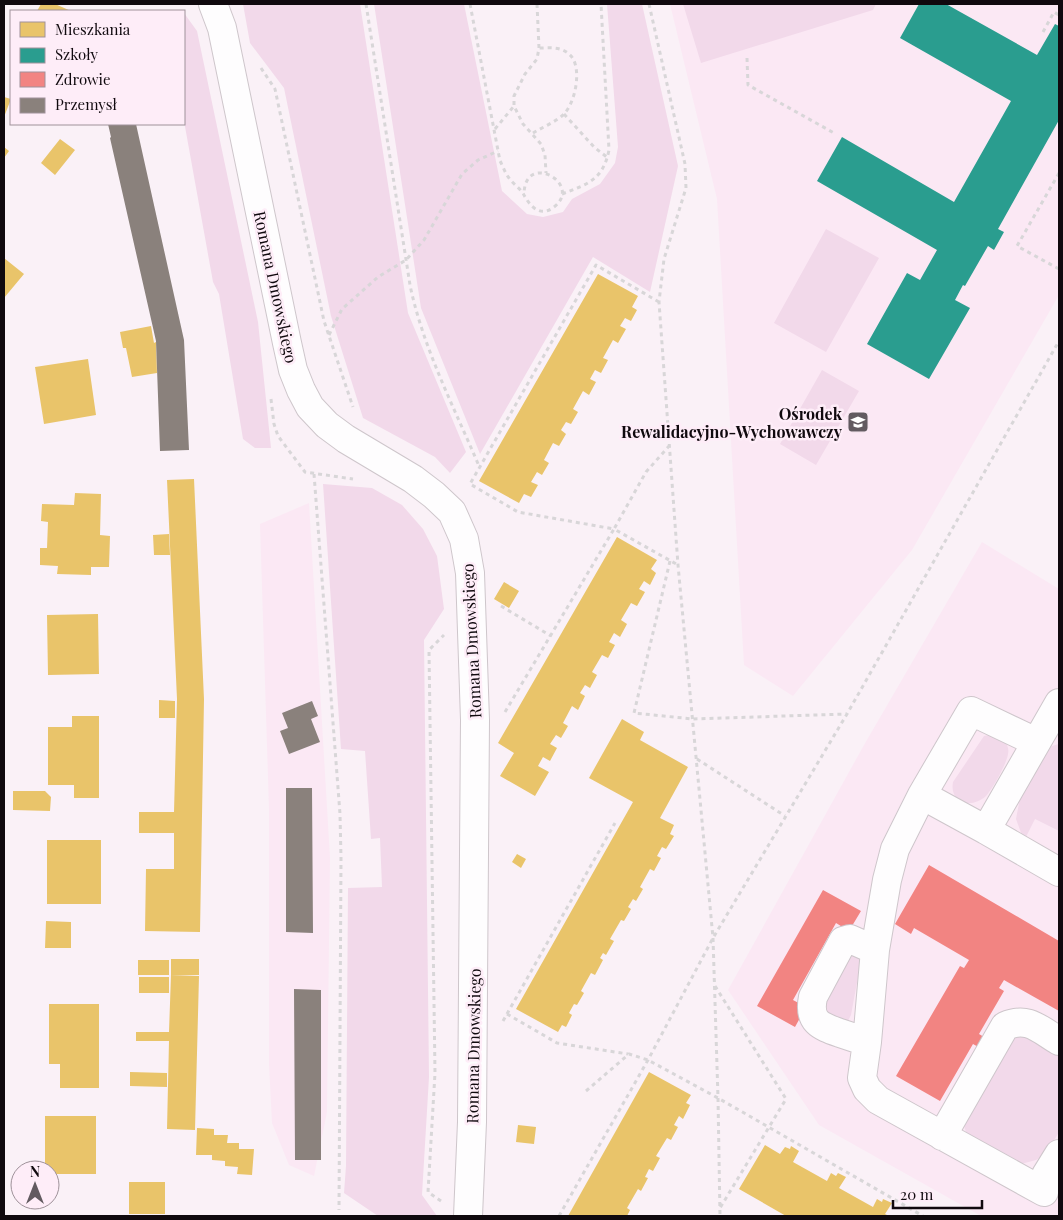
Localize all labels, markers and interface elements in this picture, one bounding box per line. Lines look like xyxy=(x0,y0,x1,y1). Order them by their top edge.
legend xyxy=(10,10,185,125)
text: Mieszkania xyxy=(55,19,131,39)
text: Szkoły xyxy=(55,44,98,64)
text: Zdrowie xyxy=(55,69,111,89)
text: Przemysł xyxy=(55,94,118,114)
street label: Romana Dmowskiego xyxy=(250,209,302,365)
place label: Ośrodek Rewalidacyjno-Wychowawczy xyxy=(621,403,843,442)
school or university icon: Ośrodek Rewalidacyjno-Wychowawczy xyxy=(846,410,870,434)
street label: Romana Dmowskiego xyxy=(456,563,486,719)
street label: Romana Dmowskiego xyxy=(461,968,485,1124)
north arrow xyxy=(10,1160,60,1210)
text: N xyxy=(30,1162,40,1181)
scale bar xyxy=(893,1178,982,1210)
text: 20 m xyxy=(900,1184,934,1204)

